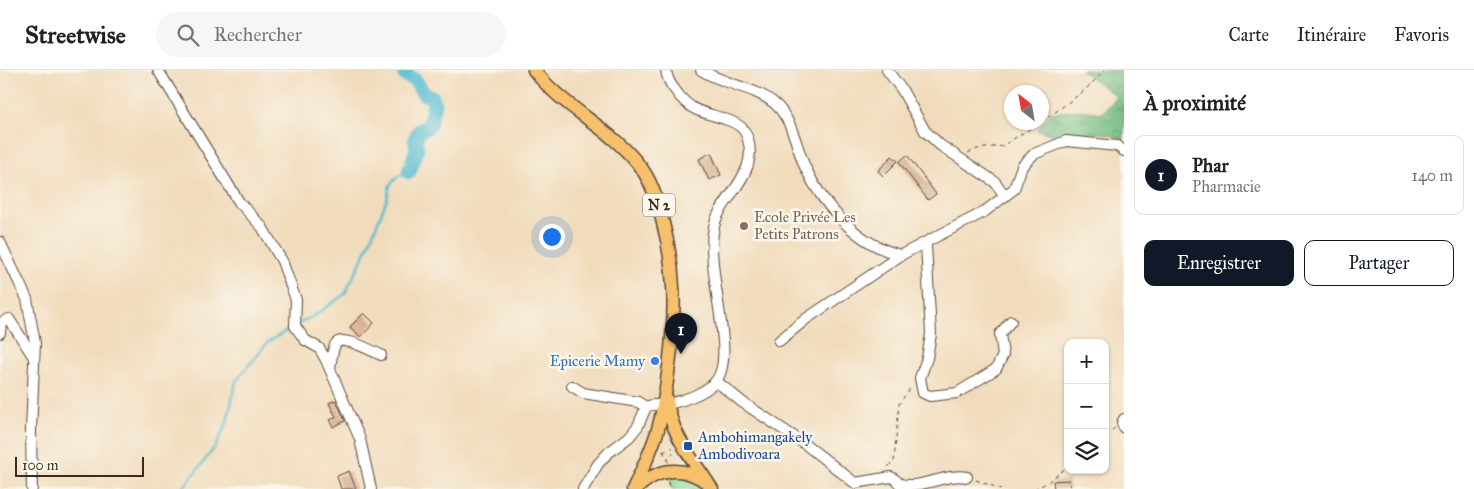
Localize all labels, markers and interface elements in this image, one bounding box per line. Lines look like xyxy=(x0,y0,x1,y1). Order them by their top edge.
search box xyxy=(156,12,506,57)
text: Streetwise xyxy=(25,20,126,50)
icon: search xyxy=(174,21,202,49)
text: Rechercher xyxy=(214,23,302,46)
text: Carte xyxy=(1229,24,1269,46)
text: Itinéraire xyxy=(1297,24,1366,46)
text: Favoris xyxy=(1394,24,1449,46)
north arrow xyxy=(1004,85,1049,130)
text: À proximité xyxy=(1144,90,1246,116)
text: Phar xyxy=(1192,154,1229,177)
text: 1 xyxy=(1158,166,1164,185)
text: 140 m xyxy=(1412,166,1453,185)
text: Pharmacie xyxy=(1192,177,1261,196)
road number: N 2 xyxy=(643,194,675,216)
place label: Ecole Privée Les Petits Patrons xyxy=(754,208,856,243)
marker: Ecole Privée Les Petits Patrons xyxy=(738,220,750,232)
your location xyxy=(539,224,565,250)
button: Enregistrer xyxy=(1144,240,1294,286)
button: Partager xyxy=(1304,240,1454,286)
pin: 1 xyxy=(665,313,697,354)
map controls xyxy=(1064,339,1109,474)
button: + xyxy=(1064,339,1109,384)
place label: Epicerie Mamy xyxy=(550,352,646,370)
marker: Epicerie Mamy xyxy=(649,355,661,367)
button: − xyxy=(1064,384,1109,429)
place label: Ambohimangakely Ambodivoara xyxy=(697,428,813,463)
button: layers xyxy=(1064,429,1109,474)
marker: Ambohimangakely Ambodivoara xyxy=(682,440,694,452)
scale bar xyxy=(15,454,144,477)
text: 100 m xyxy=(22,457,59,474)

